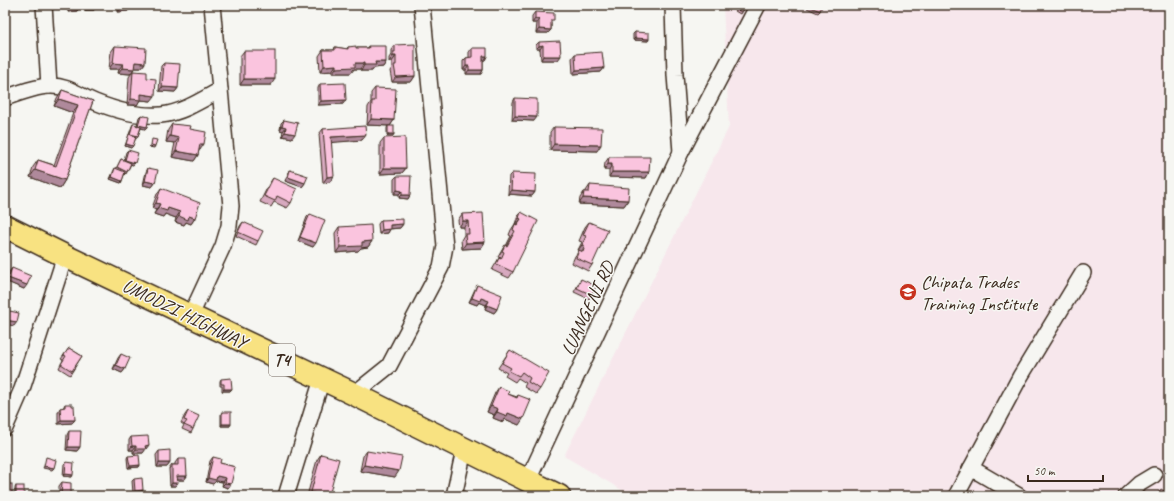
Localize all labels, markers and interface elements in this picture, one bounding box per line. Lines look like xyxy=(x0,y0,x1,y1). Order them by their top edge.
street label: LUANGENI RD xyxy=(556,256,621,359)
place label: Chipata Trades Training Institute xyxy=(921,270,1039,316)
street label: UMODZI HIGHWAY xyxy=(118,273,254,356)
school or university icon: Chipata Trades Training Institute xyxy=(898,282,918,302)
road number: T4 xyxy=(269,344,295,376)
scale bar xyxy=(1028,457,1103,483)
text: 50 m xyxy=(1034,463,1056,479)

